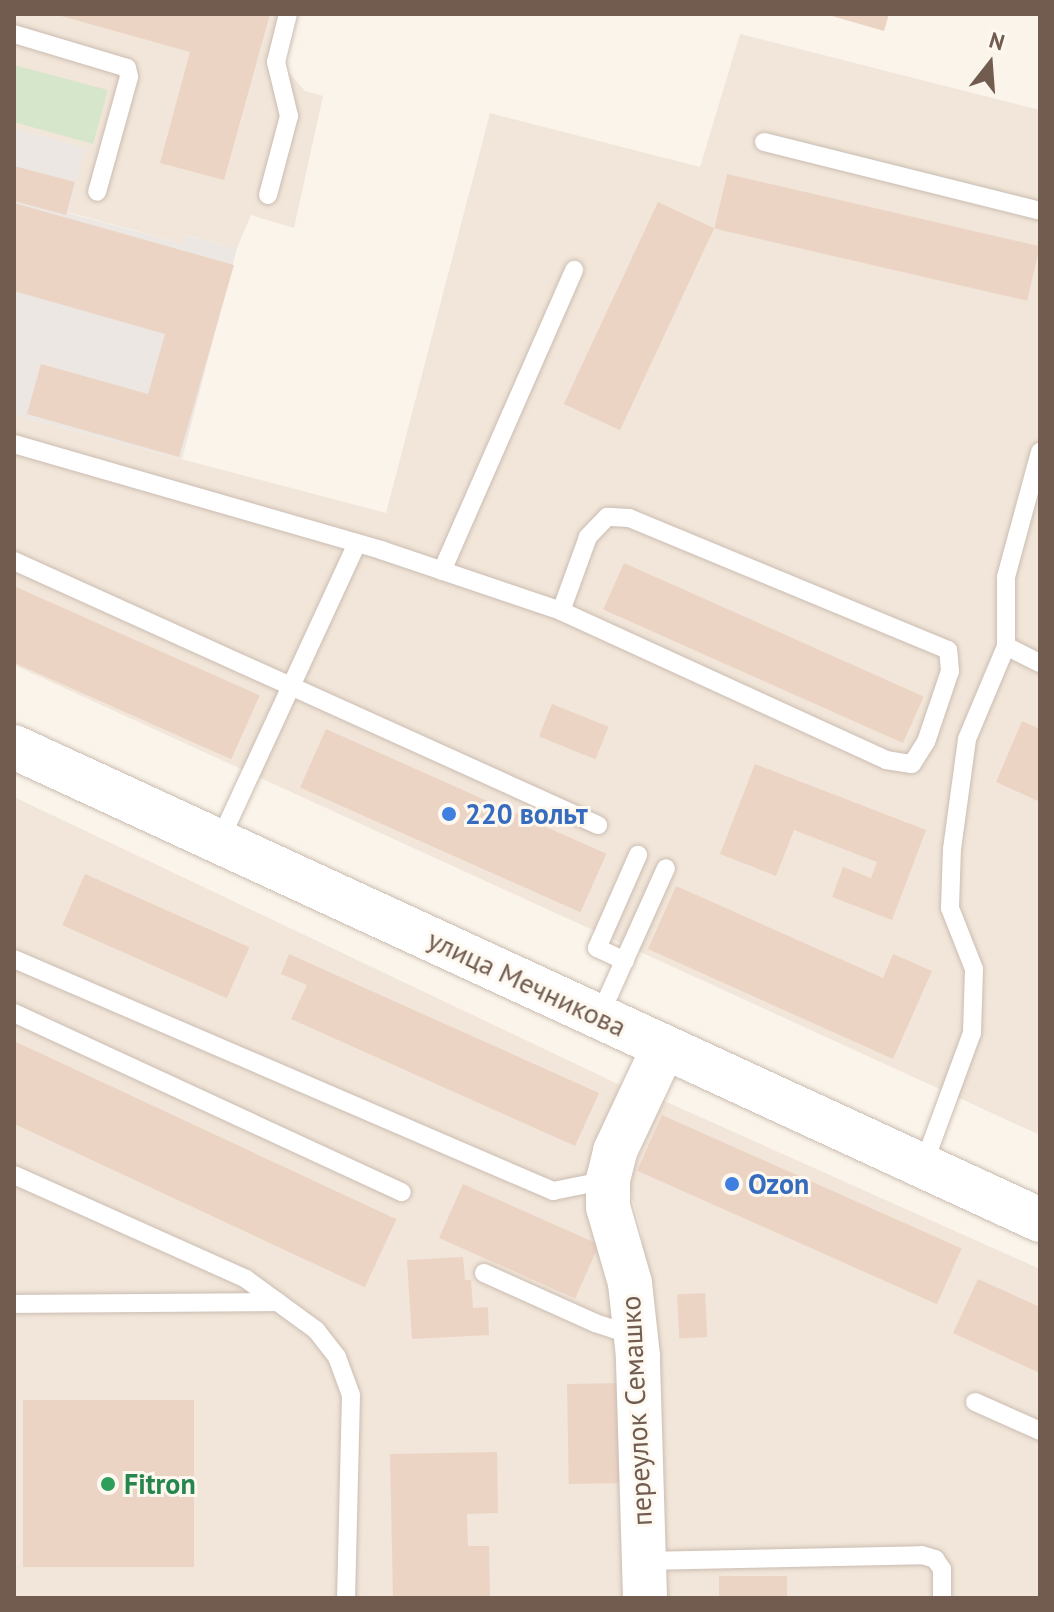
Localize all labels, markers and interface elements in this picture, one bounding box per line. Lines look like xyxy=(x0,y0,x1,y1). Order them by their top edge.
north arrow xyxy=(950,24,1030,104)
text: N xyxy=(986,26,1008,57)
place label: 220 вольт xyxy=(465,797,588,831)
marker: 220 вольт xyxy=(440,805,458,823)
street label: улица Мечникова xyxy=(422,922,632,1044)
place label: Ozon xyxy=(748,1167,809,1201)
marker: Ozon xyxy=(723,1175,741,1193)
street label: переулок Семашко xyxy=(613,1295,659,1527)
place label: Fitron xyxy=(124,1467,196,1501)
marker: Fitron xyxy=(99,1475,117,1493)

